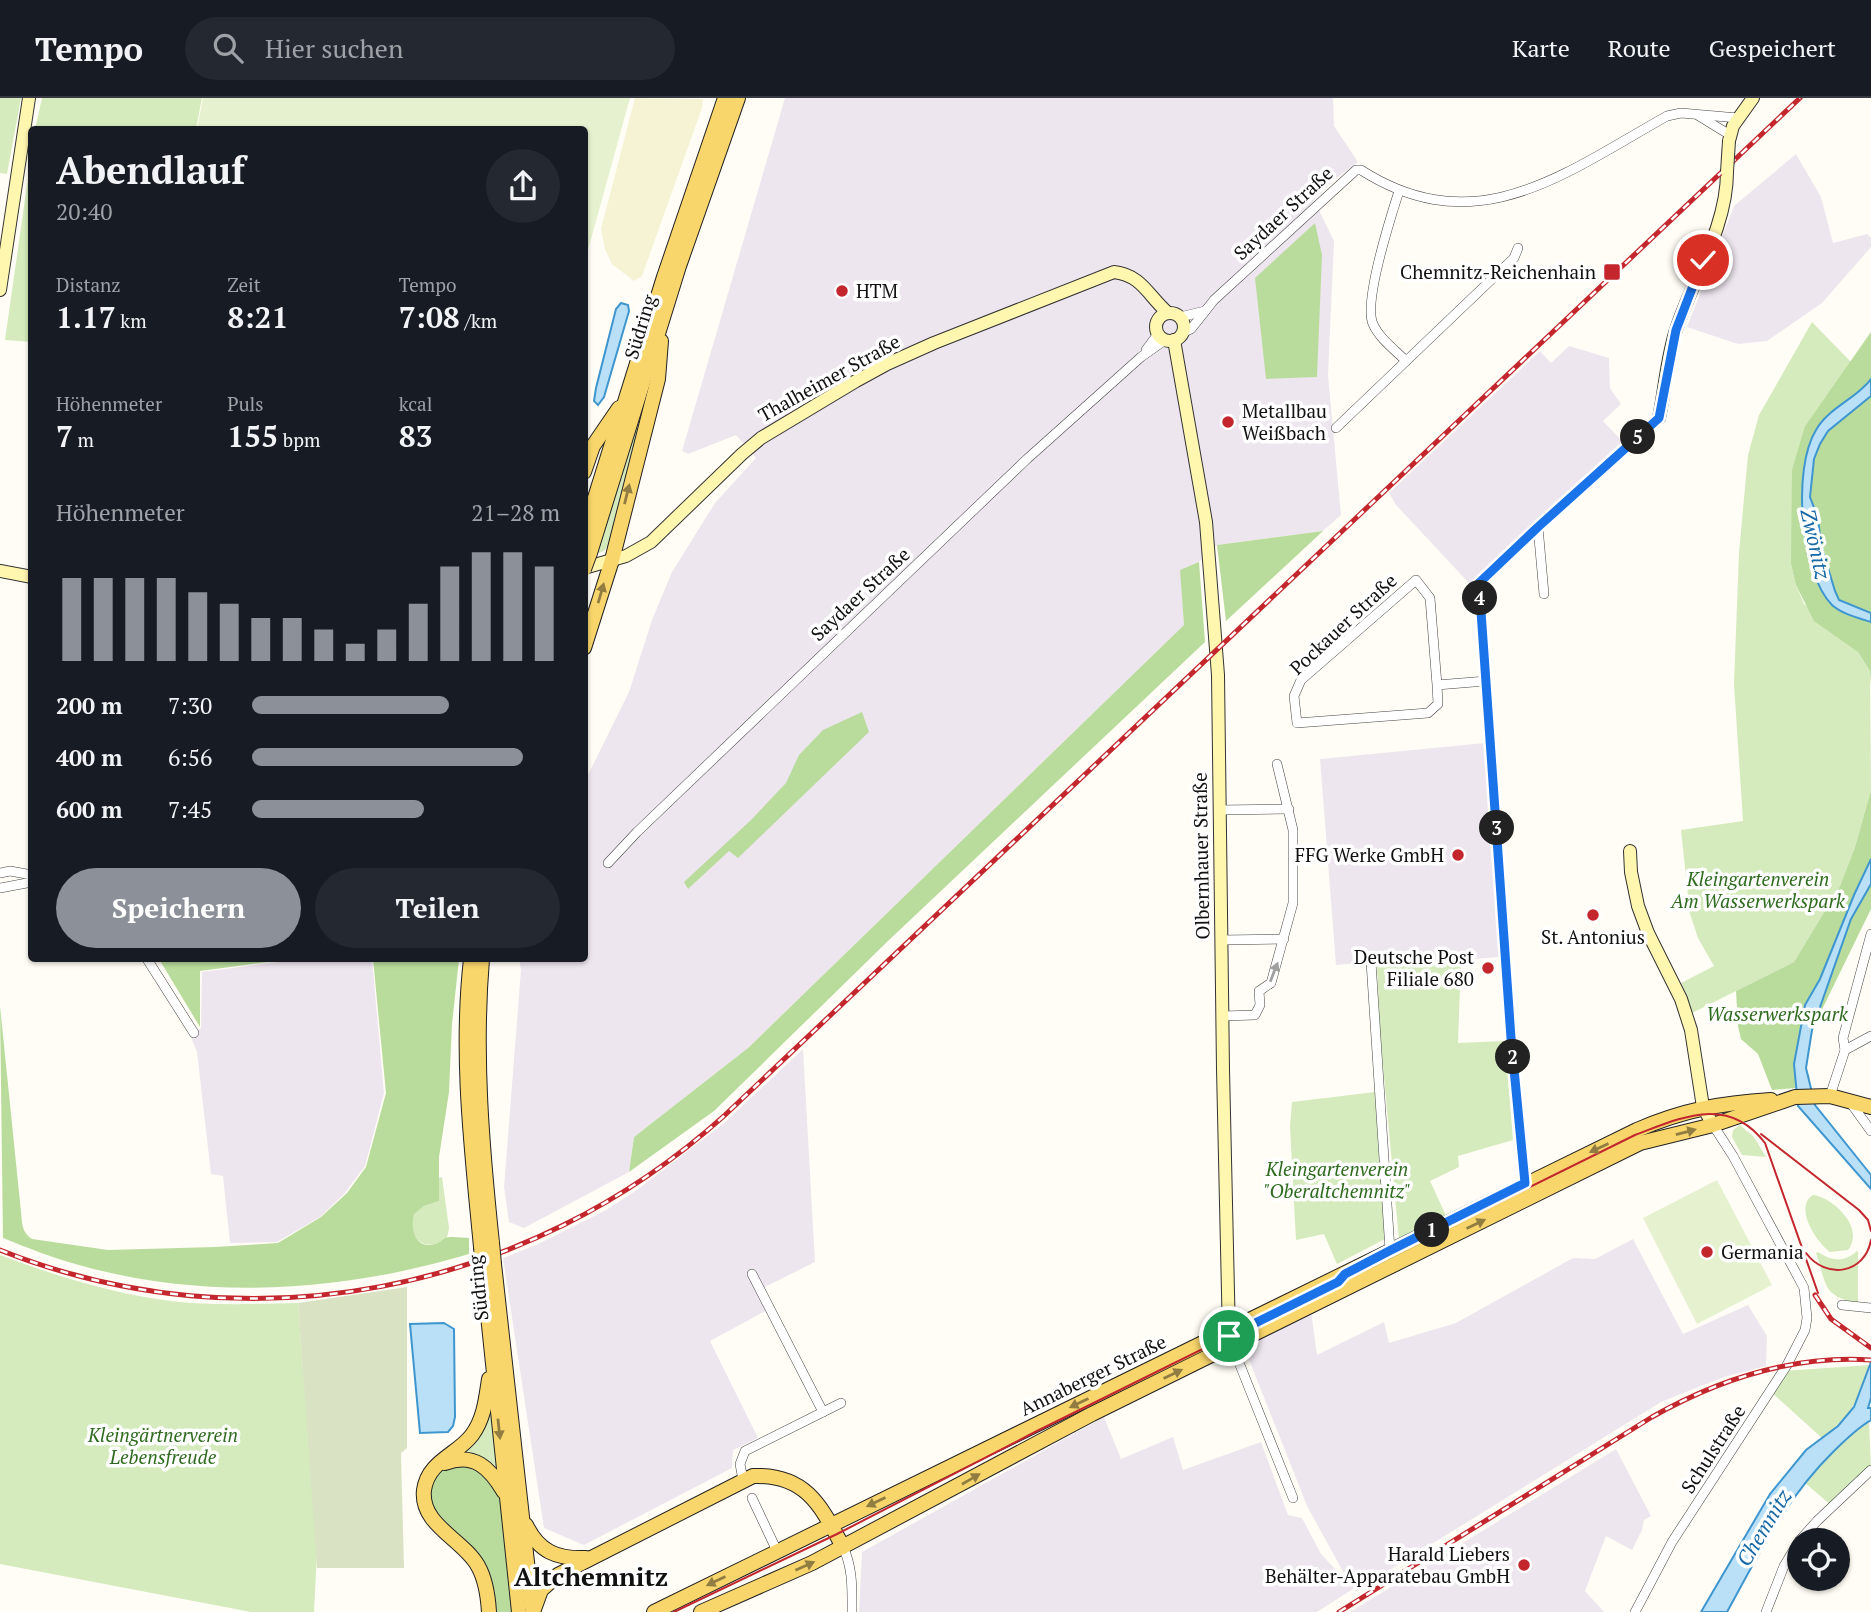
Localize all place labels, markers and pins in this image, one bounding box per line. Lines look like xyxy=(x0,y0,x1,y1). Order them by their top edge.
pin xyxy=(1673,230,1733,290)
place label: Chemnitz-Reichenhain xyxy=(1400,259,1596,284)
marker: Chemnitz-Reichenhain xyxy=(1602,262,1622,282)
place label: HTM xyxy=(856,278,898,303)
marker: HTM xyxy=(834,283,850,299)
place label: Metallbau Weißbach xyxy=(1242,398,1327,445)
marker: Metallbau Weißbach xyxy=(1220,414,1236,430)
pin: 5 xyxy=(1620,420,1656,454)
pin: 4 xyxy=(1462,580,1498,616)
pin: 3 xyxy=(1480,810,1514,846)
place label: FFG Werke GmbH xyxy=(1295,842,1444,867)
marker: FFG Werke GmbH xyxy=(1450,847,1466,863)
marker: St. Antonius xyxy=(1585,907,1601,923)
place label: St. Antonius xyxy=(1541,924,1645,949)
place label: Deutsche Post Filiale 680 xyxy=(1354,944,1474,991)
marker: Deutsche Post Filiale 680 xyxy=(1480,960,1496,976)
pin: 2 xyxy=(1496,1040,1530,1074)
pin: 1 xyxy=(1414,1212,1450,1248)
place label: Germania xyxy=(1721,1239,1804,1264)
marker: Germania xyxy=(1699,1244,1715,1260)
pin xyxy=(1199,1306,1259,1366)
place label: Harald Liebers Behälter-Apparatebau GmbH xyxy=(1265,1541,1510,1588)
marker: Harald Liebers Behälter-Apparatebau GmbH xyxy=(1516,1557,1532,1573)

